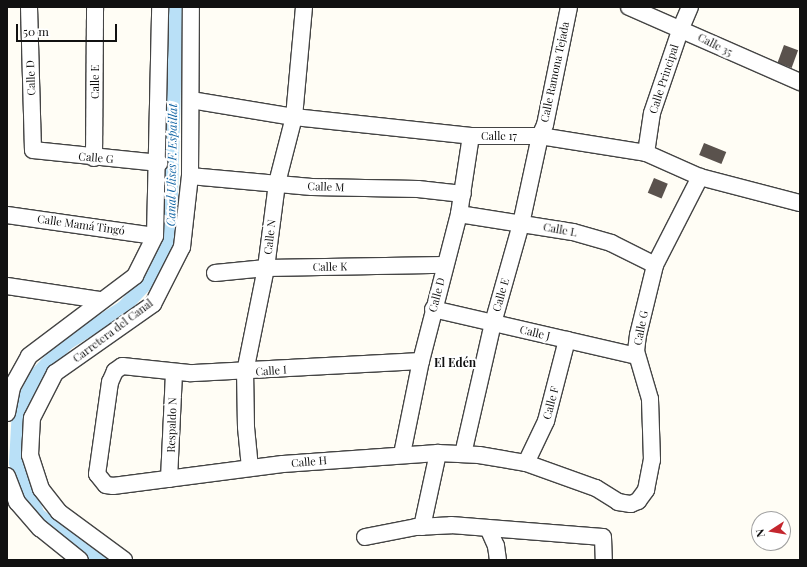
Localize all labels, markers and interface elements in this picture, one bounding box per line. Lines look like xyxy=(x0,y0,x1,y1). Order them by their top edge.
scale bar xyxy=(18,16,119,42)
street label: Calle Ramona Tejada xyxy=(538,20,572,124)
text: 50 m xyxy=(23,23,49,39)
street label: Calle 35 xyxy=(695,31,735,59)
street label: Calle Principal xyxy=(647,43,681,115)
street label: Calle D xyxy=(24,60,38,96)
street label: Calle E xyxy=(88,65,102,99)
water label: Canal Ulises F. Espaillat xyxy=(164,103,180,227)
street label: Calle 17 xyxy=(481,129,517,143)
street label: Calle G xyxy=(78,150,114,166)
street label: Calle M xyxy=(307,180,345,194)
street label: Calle Mamá Tingó xyxy=(36,212,126,238)
street label: Calle N xyxy=(261,219,279,255)
street label: Calle L xyxy=(542,221,578,239)
street label: Calle K xyxy=(313,260,347,274)
street label: Calle D xyxy=(426,276,448,314)
street label: Calle E xyxy=(490,277,512,313)
street label: Carretera del Canal xyxy=(70,297,156,365)
street label: Calle G xyxy=(631,309,651,347)
street label: Calle J xyxy=(518,323,552,343)
district label: El Edén xyxy=(434,356,476,370)
street label: Calle I xyxy=(255,363,287,379)
street label: Calle F xyxy=(540,385,562,421)
street label: Respaldo N xyxy=(164,397,180,453)
street label: Calle H xyxy=(291,454,327,470)
north arrow xyxy=(751,511,791,551)
text: N xyxy=(752,528,768,539)

